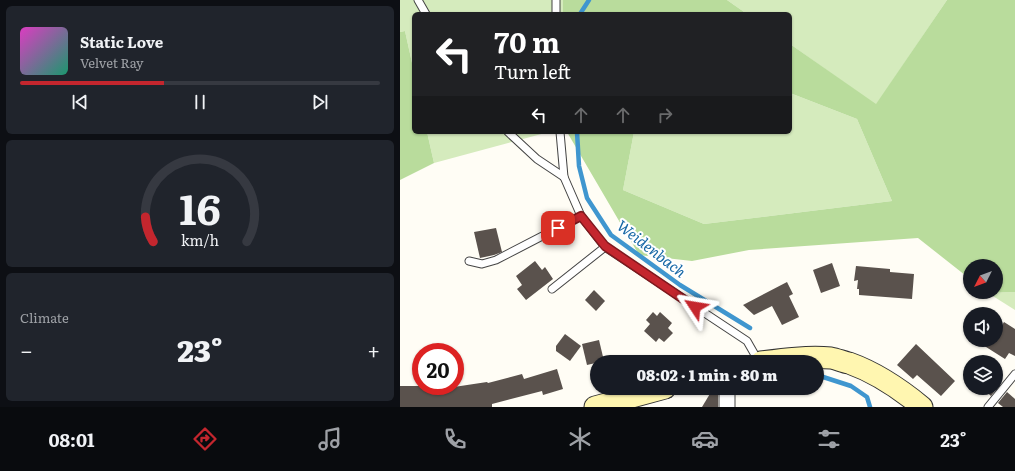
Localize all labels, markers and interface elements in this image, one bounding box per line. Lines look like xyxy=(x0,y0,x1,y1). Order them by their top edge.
text: 70 m xyxy=(494,20,560,62)
icon: left xyxy=(428,28,480,80)
text: Static Love xyxy=(80,30,163,53)
text: Velvet Ray xyxy=(80,53,144,72)
text: Turn left xyxy=(494,58,571,85)
icon: previous xyxy=(69,91,91,113)
icon: pause xyxy=(189,91,211,113)
icon: next xyxy=(309,91,331,113)
icon: left xyxy=(528,104,550,126)
icon: ahead xyxy=(570,104,592,126)
icon: ahead xyxy=(612,104,634,126)
icon: right xyxy=(654,104,676,126)
text: 16 xyxy=(179,175,221,237)
pin xyxy=(541,211,575,245)
water label: Weidenbach xyxy=(612,214,692,283)
icon: arrive xyxy=(547,217,569,239)
text: km/h xyxy=(181,228,220,249)
north arrow xyxy=(963,259,1003,299)
map controls xyxy=(963,259,1003,395)
position arrow xyxy=(674,286,716,328)
button: sound xyxy=(963,307,1003,347)
text: Climate xyxy=(20,308,69,327)
text: 23° xyxy=(177,327,223,371)
text: − xyxy=(20,333,33,366)
text: + xyxy=(367,333,380,366)
speed limit sign: 20 xyxy=(412,343,464,395)
button: layers xyxy=(963,355,1003,395)
text: 08:02 · 1 min · 80 m xyxy=(637,363,777,386)
icon: directions xyxy=(191,425,219,453)
icon: music xyxy=(316,425,344,453)
icon: phone xyxy=(441,425,469,453)
icon: climate xyxy=(566,425,594,453)
icon: car xyxy=(691,425,719,453)
icon: filters xyxy=(815,425,843,453)
text: 08:01 xyxy=(48,426,95,453)
text: 23° xyxy=(940,426,967,453)

